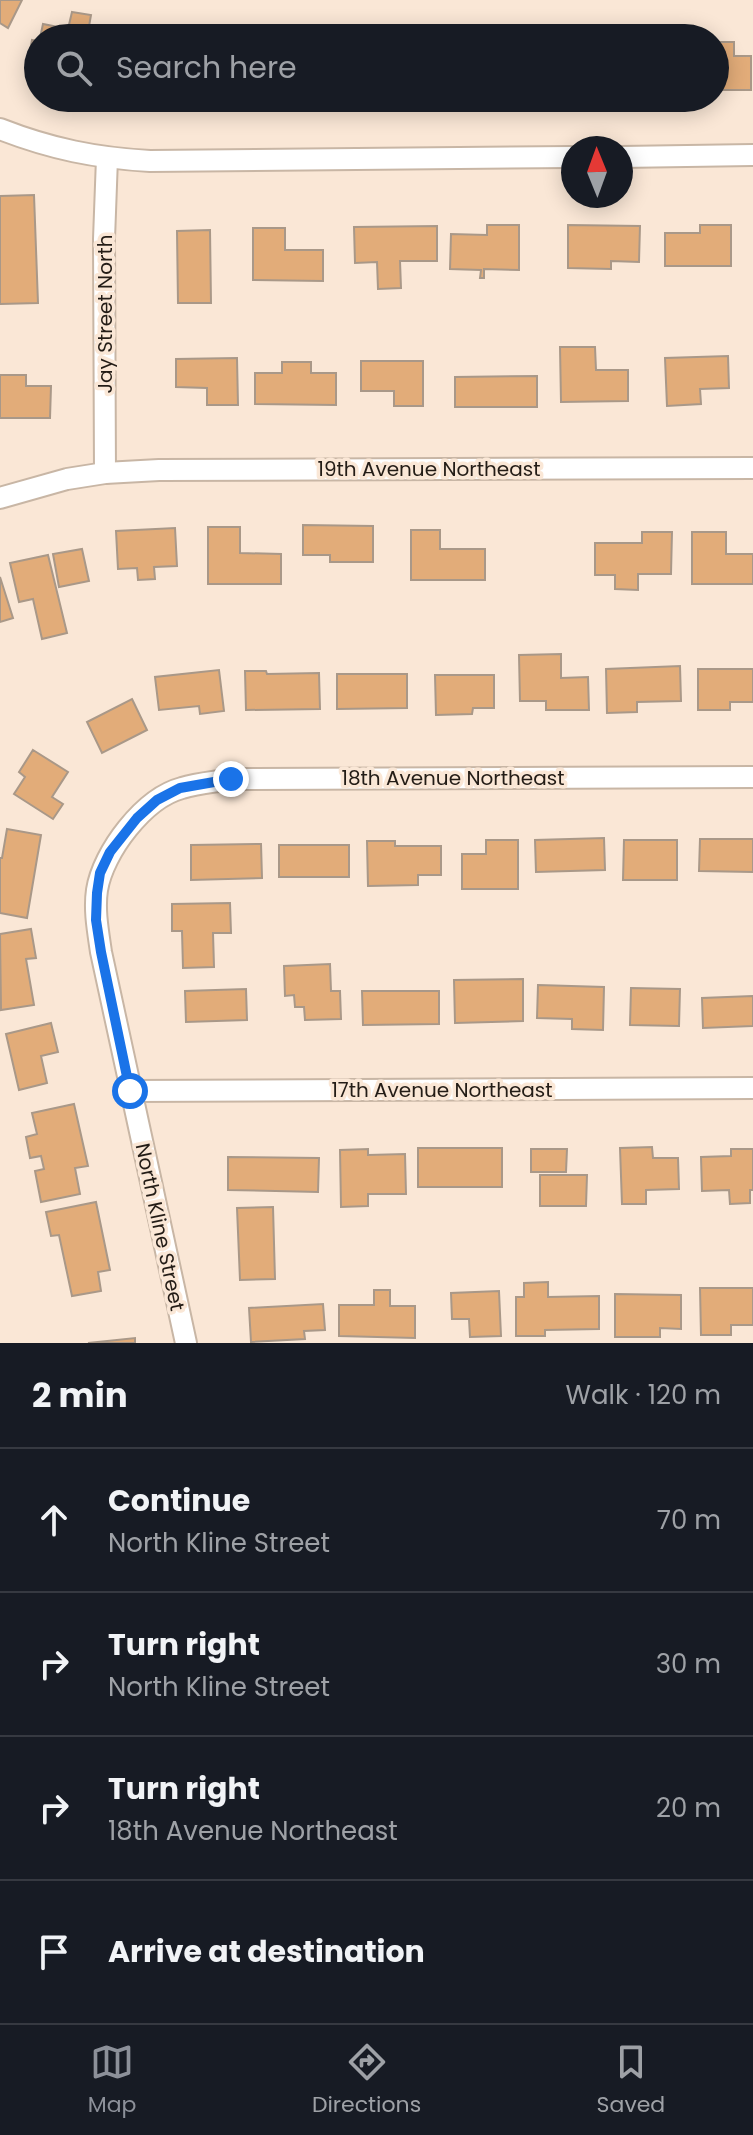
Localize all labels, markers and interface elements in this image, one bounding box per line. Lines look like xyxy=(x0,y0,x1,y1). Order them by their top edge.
search box xyxy=(24,24,729,112)
icon: search xyxy=(52,46,96,90)
text: Search here xyxy=(116,46,297,89)
north arrow xyxy=(561,136,633,208)
street label: Jay Street North xyxy=(91,234,119,394)
street label: 19th Avenue Northeast xyxy=(318,455,540,483)
route end xyxy=(213,761,249,797)
street label: 18th Avenue Northeast xyxy=(342,764,564,792)
route start xyxy=(112,1073,148,1109)
street label: 17th Avenue Northeast xyxy=(331,1076,553,1104)
street label: North Kline Street xyxy=(129,1141,191,1313)
text: 2 min xyxy=(32,1371,128,1419)
text: Walk · 120 m xyxy=(566,1377,721,1413)
text: Continue xyxy=(108,1479,250,1522)
icon: ahead xyxy=(32,1498,76,1542)
text: 70 m xyxy=(657,1502,721,1538)
text: North Kline Street xyxy=(108,1525,330,1561)
text: Turn right xyxy=(108,1623,260,1666)
icon: right xyxy=(32,1642,76,1686)
text: 30 m xyxy=(656,1646,721,1682)
text: North Kline Street xyxy=(108,1669,330,1705)
text: Turn right xyxy=(108,1767,260,1810)
icon: right xyxy=(32,1786,76,1830)
text: 20 m xyxy=(656,1790,721,1826)
text: 18th Avenue Northeast xyxy=(108,1813,398,1849)
icon: arrive xyxy=(32,1930,76,1974)
text: Arrive at destination xyxy=(108,1930,425,1973)
tab: Map xyxy=(88,2040,136,2121)
tab: Directions xyxy=(312,2040,421,2121)
tab: Saved xyxy=(597,2040,665,2121)

